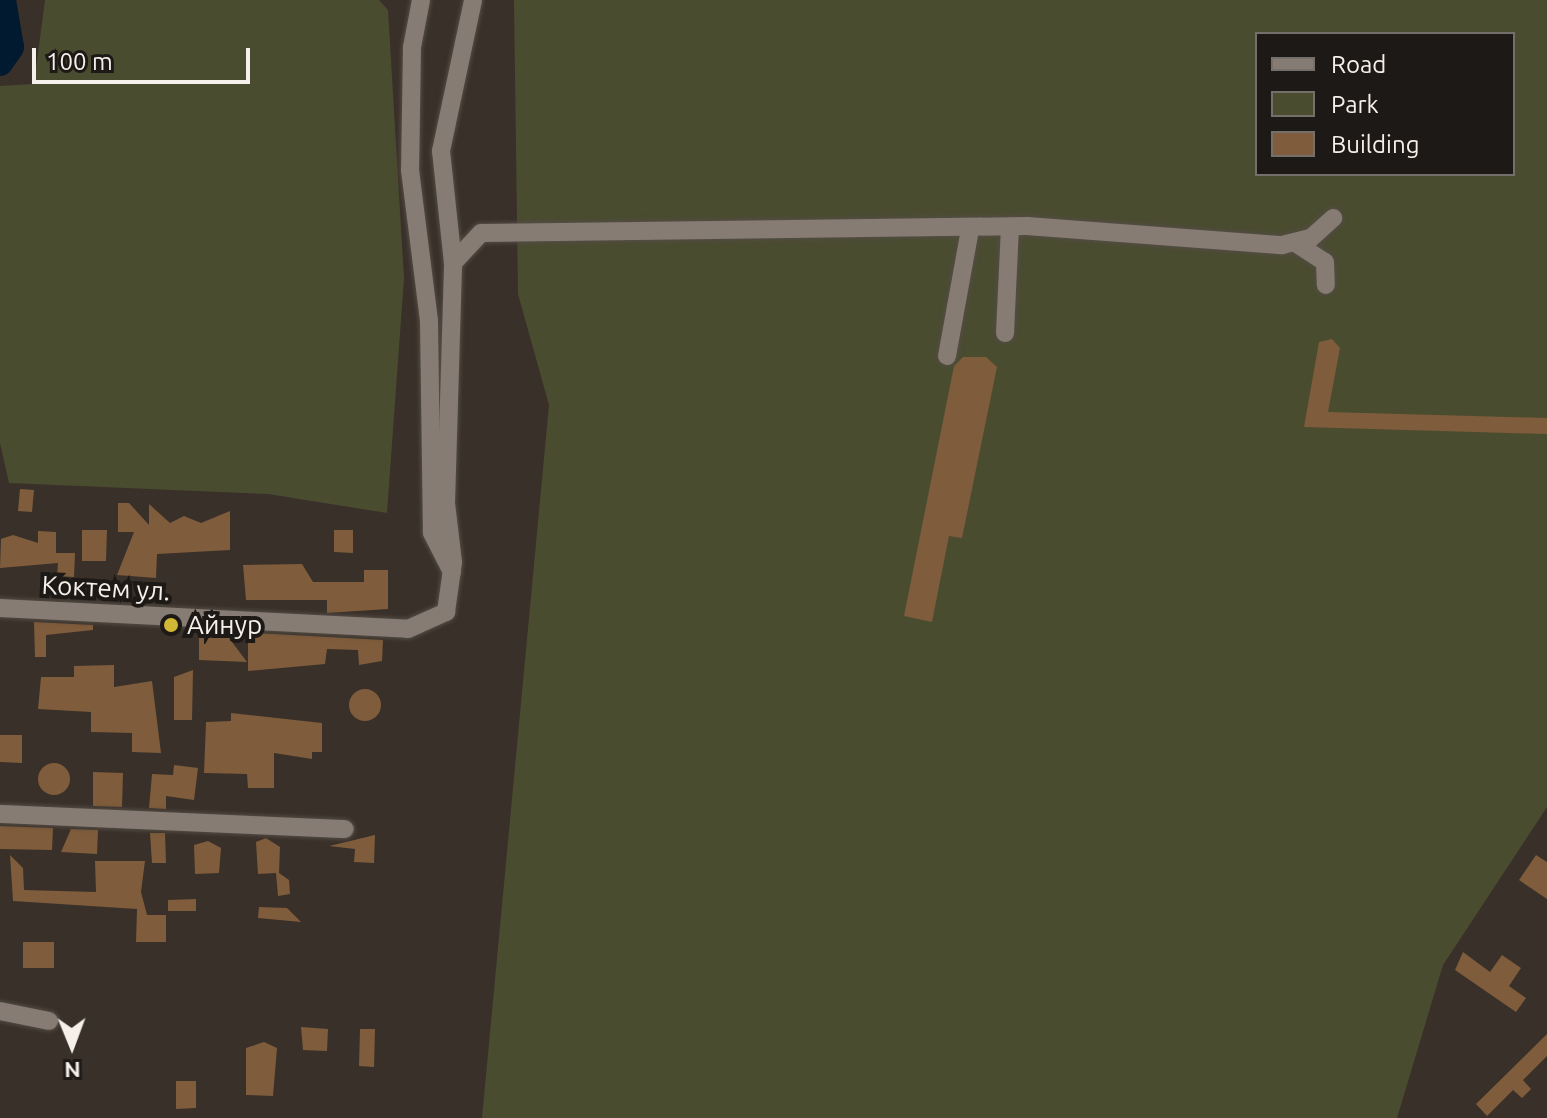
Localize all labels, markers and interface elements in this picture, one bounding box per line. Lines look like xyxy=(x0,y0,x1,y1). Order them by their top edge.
scale bar xyxy=(36,32,254,82)
legend xyxy=(1255,32,1515,176)
text: 100 m xyxy=(46,48,113,75)
text: Road xyxy=(1331,51,1386,78)
text: Park xyxy=(1331,91,1379,118)
text: Building xyxy=(1331,131,1419,158)
street label: Коктем ул. xyxy=(41,569,171,607)
place label: Айнур xyxy=(187,609,262,641)
marker: Айнур xyxy=(162,616,180,634)
north arrow xyxy=(32,1006,112,1086)
text: N xyxy=(64,1058,81,1083)

